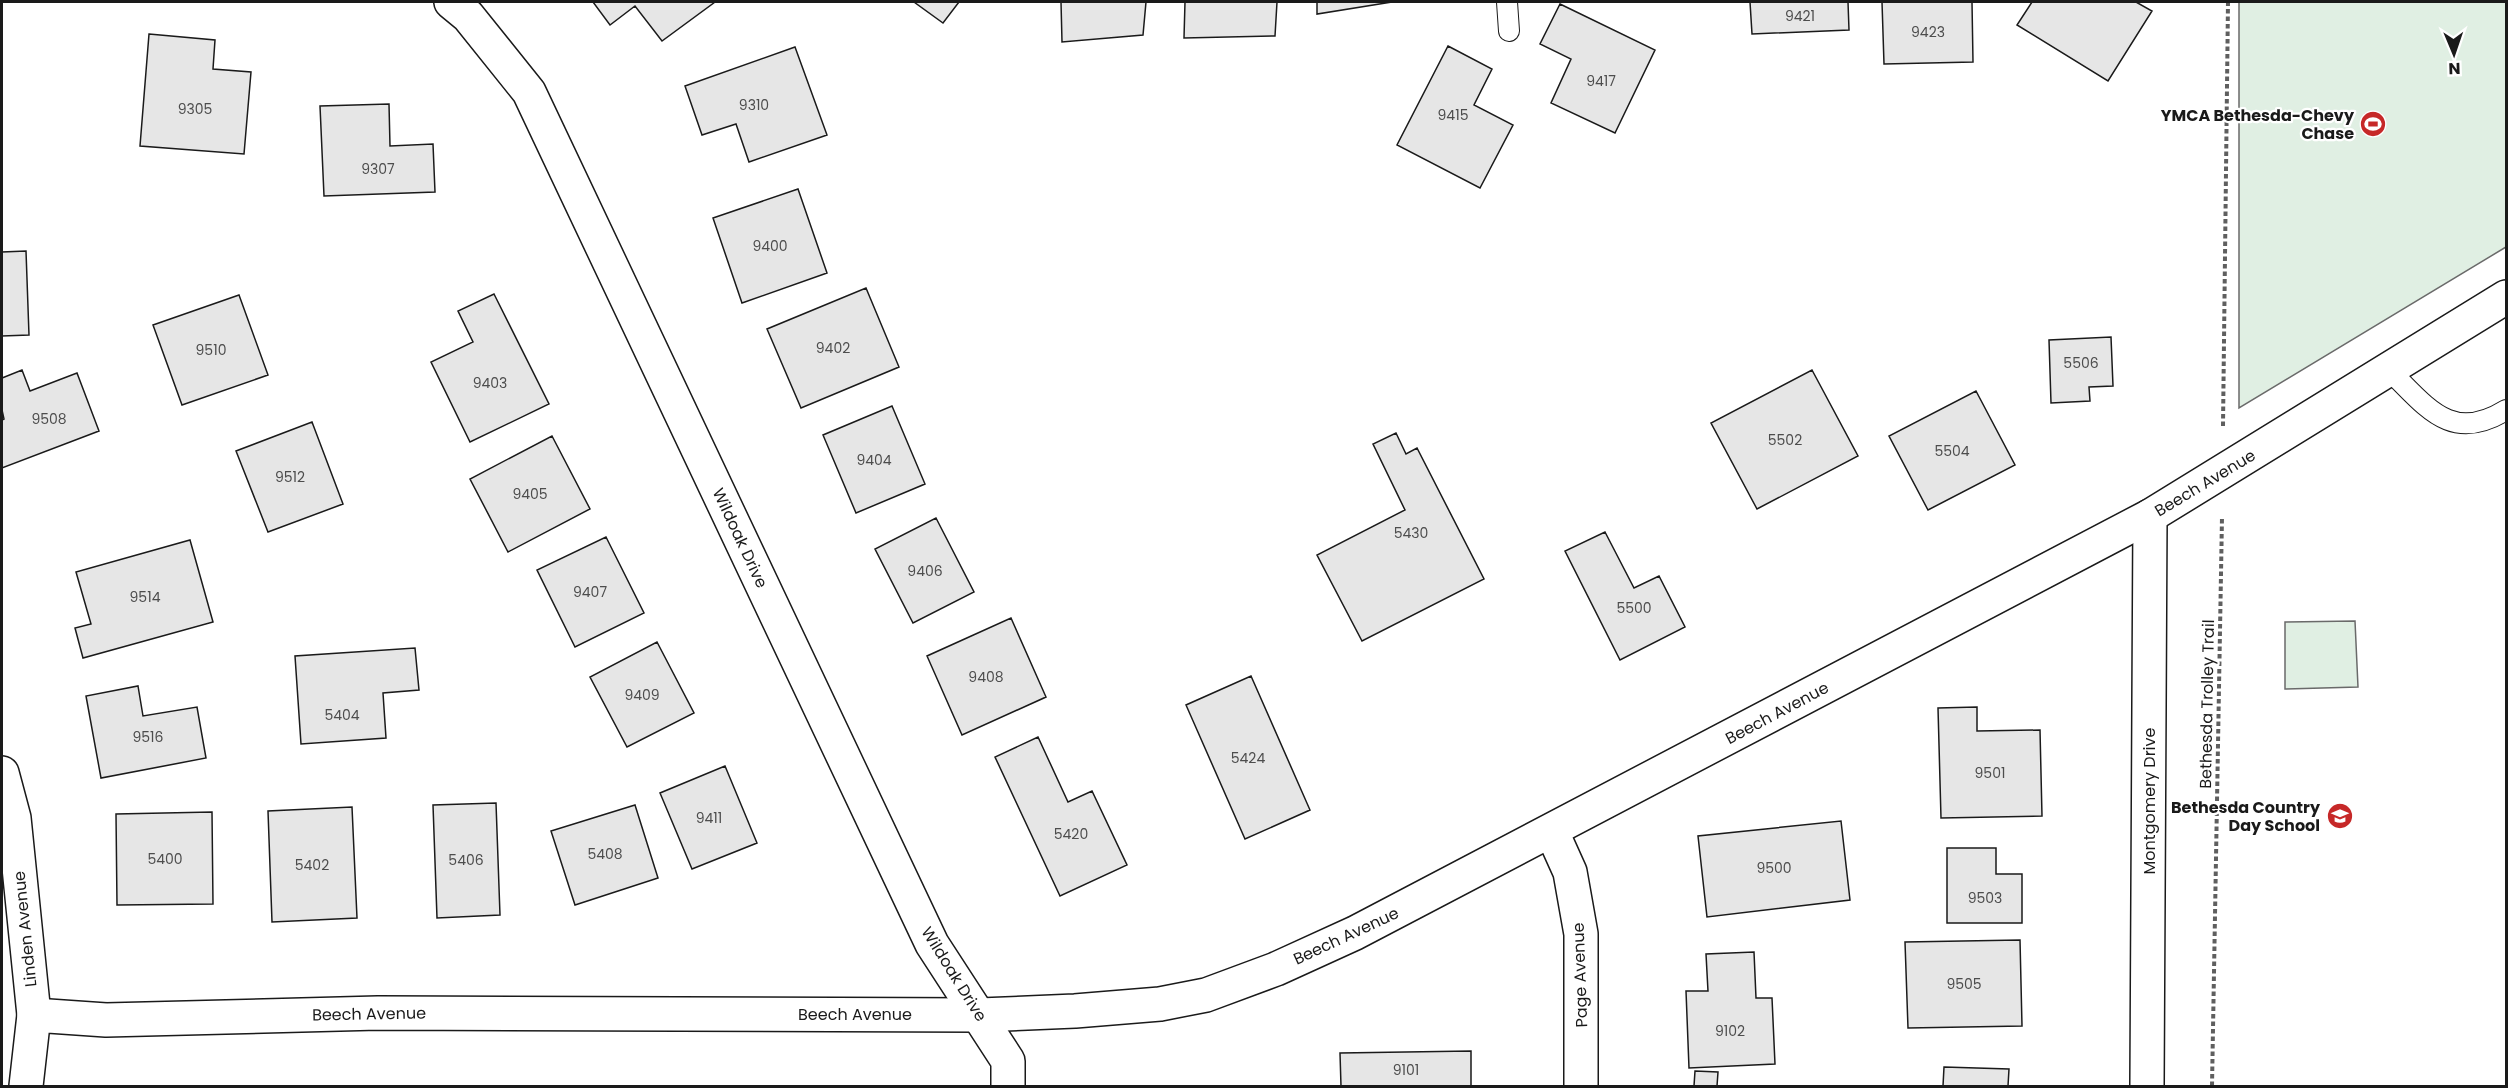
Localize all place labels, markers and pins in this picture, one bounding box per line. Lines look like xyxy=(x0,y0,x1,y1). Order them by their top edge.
place label: YMCA Bethesda-Chevy Chase xyxy=(2161,104,2355,145)
sports icon: YMCA Bethesda-Chevy Chase xyxy=(2358,109,2388,139)
place label: Bethesda Country Day School xyxy=(2171,796,2321,837)
school or university icon: Bethesda Country Day School xyxy=(2325,801,2355,831)

